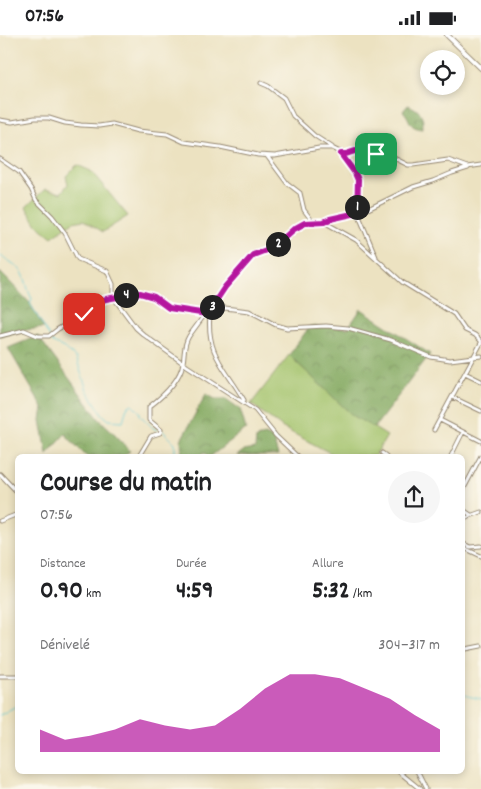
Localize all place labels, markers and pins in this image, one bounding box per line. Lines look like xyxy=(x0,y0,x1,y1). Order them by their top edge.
pin xyxy=(355,133,397,175)
pin: 1 xyxy=(344,195,370,219)
pin: 2 xyxy=(266,231,290,257)
pin: 4 xyxy=(114,283,138,307)
pin xyxy=(63,293,105,335)
pin: 3 xyxy=(200,295,224,319)

